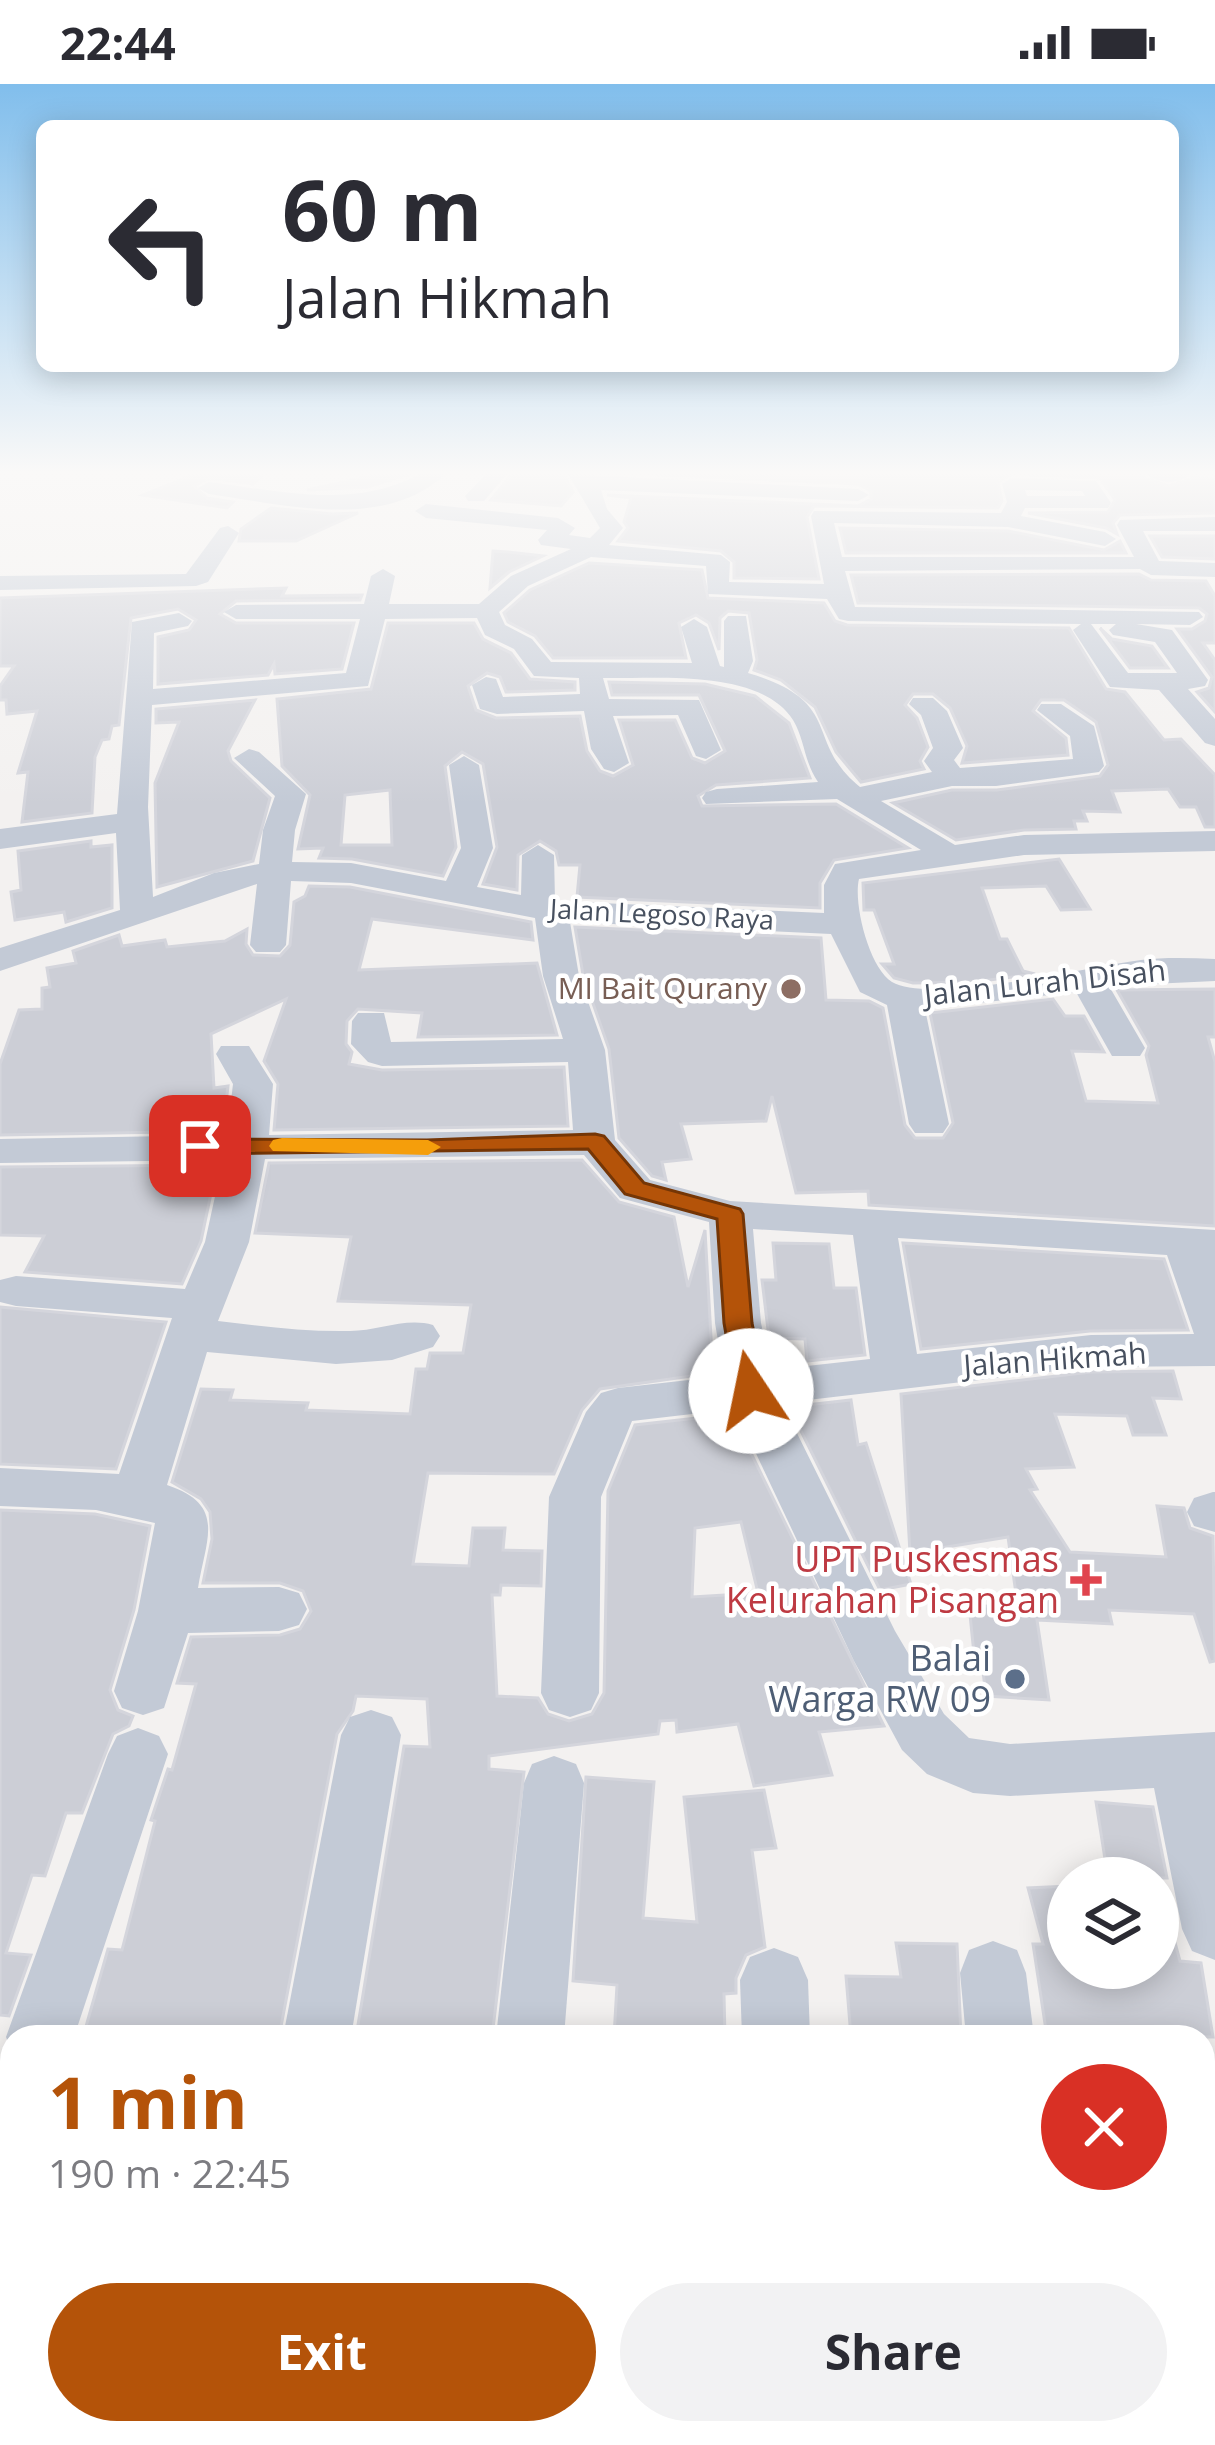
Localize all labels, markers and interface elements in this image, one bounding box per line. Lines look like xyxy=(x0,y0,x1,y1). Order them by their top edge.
text: 22:44 xyxy=(60,12,176,73)
text: 60 m xyxy=(282,151,482,266)
icon: left xyxy=(84,168,240,324)
text: Jalan Hikmah xyxy=(282,260,612,334)
street label: Jalan Legoso Raya xyxy=(546,889,775,938)
street label: Jalan Lurah Disah xyxy=(919,948,1168,1015)
place label: MI Bait Qurany xyxy=(558,967,768,1008)
marker: MI Bait Qurany xyxy=(778,976,804,1002)
pin xyxy=(149,1095,251,1197)
icon: arrive xyxy=(167,1113,233,1179)
position arrow xyxy=(688,1328,814,1454)
street label: Jalan Hikmah xyxy=(959,1332,1148,1386)
place label: UPT Puskesmas Kelurahan Pisangan xyxy=(726,1534,1059,1624)
marker: UPT Puskesmas Kelurahan Pisangan xyxy=(1070,1564,1102,1596)
place label: Balai Warga RW 09 xyxy=(768,1633,991,1723)
marker: Balai Warga RW 09 xyxy=(1002,1666,1028,1692)
map controls xyxy=(1047,1857,1179,1989)
button: layers xyxy=(1047,1857,1179,1989)
text: 1 min xyxy=(48,2052,248,2150)
button: close xyxy=(1041,2064,1167,2190)
text: 190 m · 22:45 xyxy=(48,2146,291,2199)
button: Exit xyxy=(48,2283,596,2421)
button: Share xyxy=(620,2283,1167,2421)

